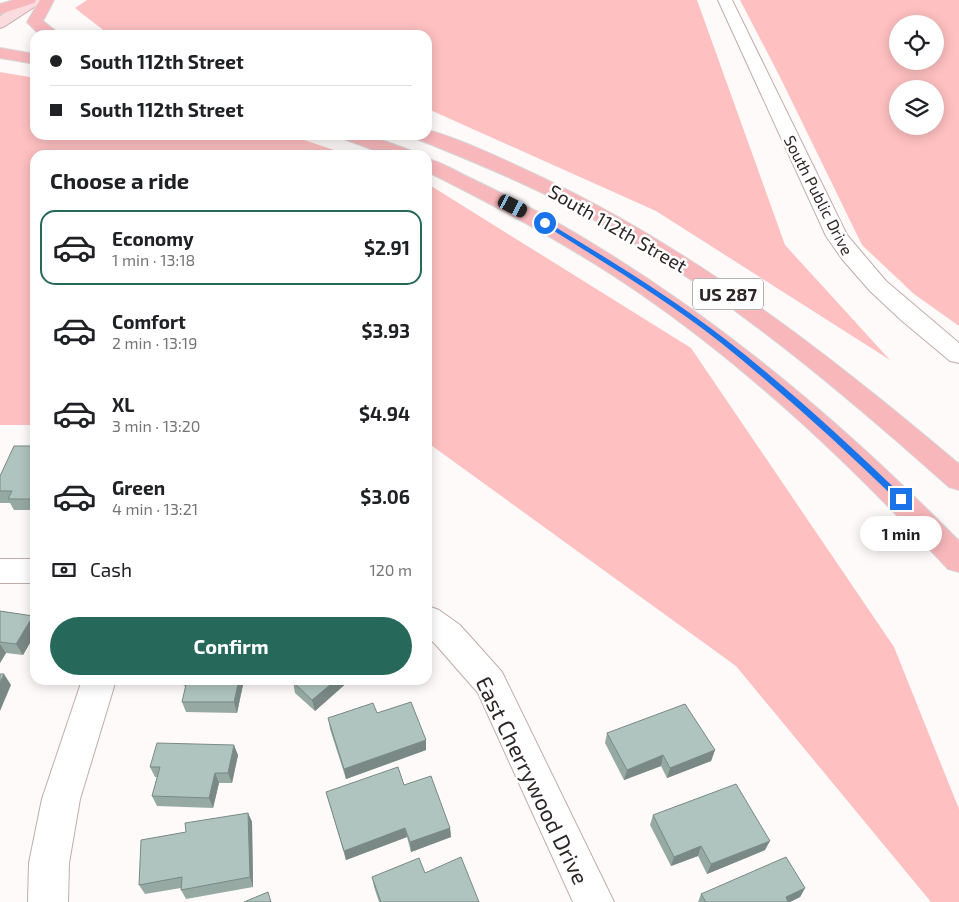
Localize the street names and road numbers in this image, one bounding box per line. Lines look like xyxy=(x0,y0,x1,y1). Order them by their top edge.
street label: South Public Drive xyxy=(781,132,857,258)
street label: South 112th Street xyxy=(545,179,691,277)
road number: US 287 xyxy=(693,278,763,310)
street label: East Cherrywood Drive xyxy=(471,672,595,888)

